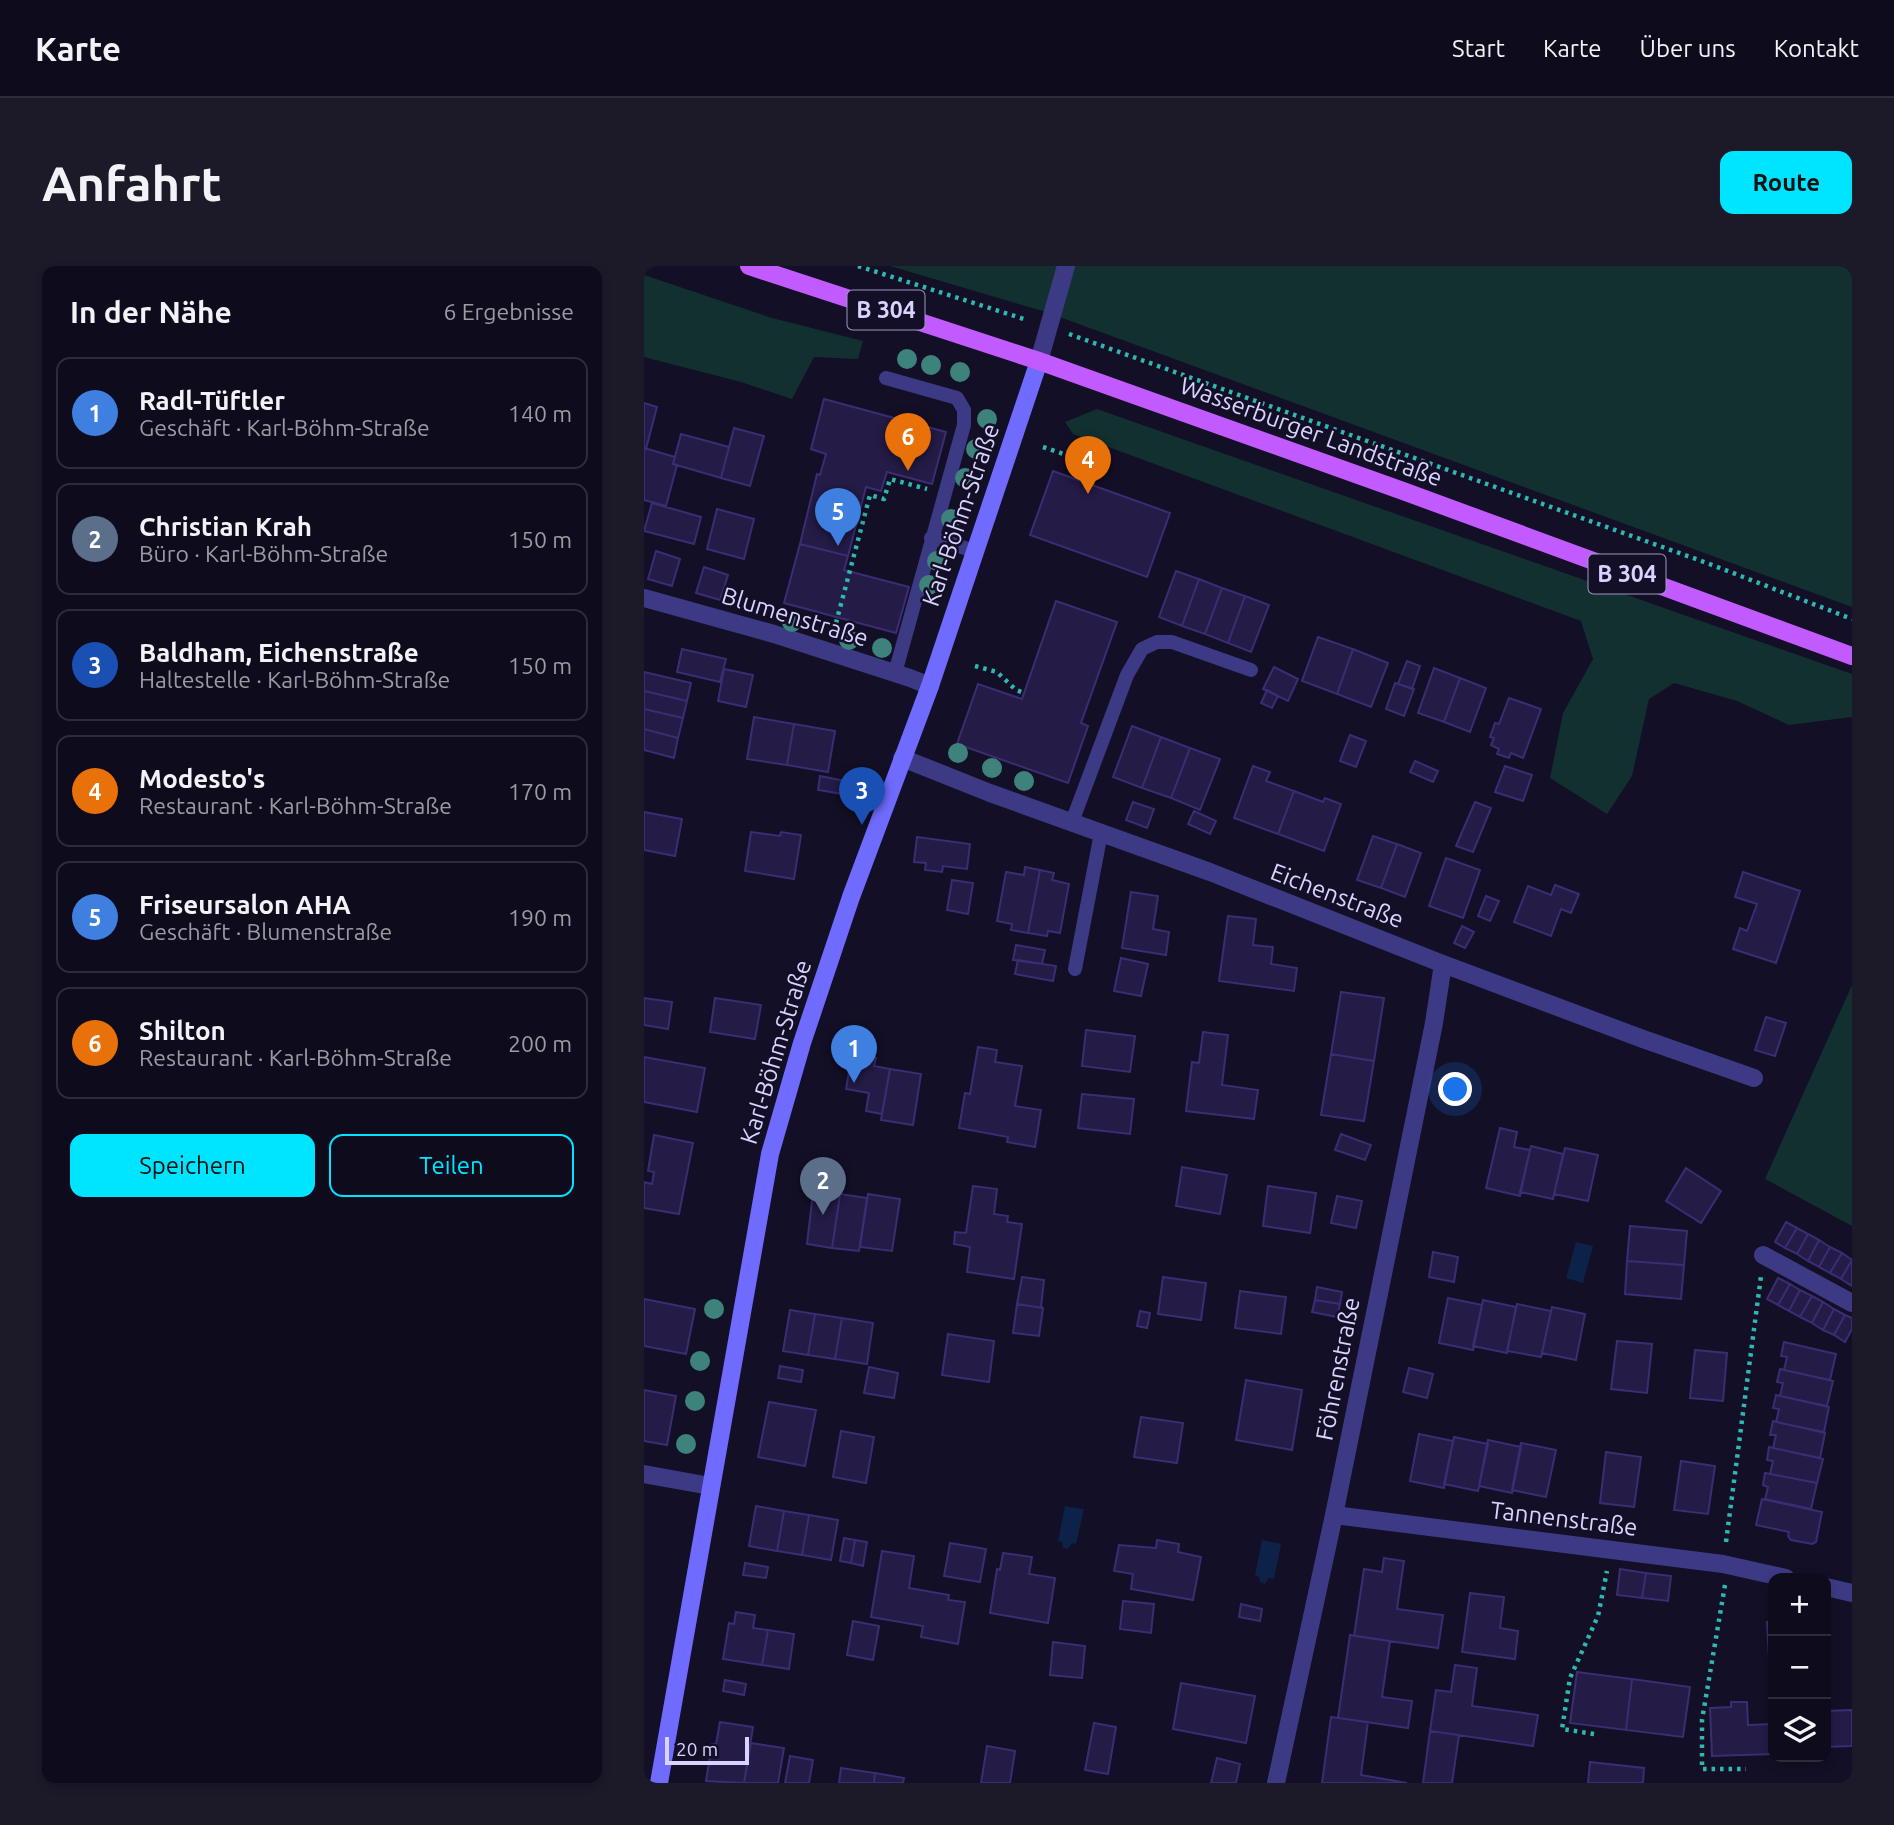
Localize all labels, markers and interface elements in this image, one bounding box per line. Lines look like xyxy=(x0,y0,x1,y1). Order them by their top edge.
text: Karte xyxy=(35,30,121,67)
text: Start xyxy=(1452,35,1505,62)
text: Karte xyxy=(1543,35,1602,62)
text: Über uns xyxy=(1640,35,1736,62)
text: Kontakt xyxy=(1774,35,1859,62)
button: Route xyxy=(1720,151,1852,214)
text: Anfahrt xyxy=(42,155,222,210)
road number: B 304 xyxy=(848,290,924,330)
text: In der Nähe xyxy=(70,295,232,329)
text: 6 Ergebnisse xyxy=(443,299,574,324)
street label: Wasserburger Landstraße xyxy=(1176,371,1446,492)
text: Radl-Tüftler xyxy=(139,386,285,415)
text: 1 xyxy=(89,401,101,426)
text: 140 m xyxy=(508,401,572,426)
pin: 6 xyxy=(885,413,931,471)
text: Geschäft · Karl-Böhm-Straße xyxy=(139,415,430,440)
street label: Karl-Böhm-Straße xyxy=(917,420,1004,610)
pin: 4 xyxy=(1065,436,1111,494)
pin: 5 xyxy=(815,488,861,546)
text: Christian Krah xyxy=(139,512,312,541)
text: 2 xyxy=(89,527,101,552)
text: 150 m xyxy=(508,527,572,552)
text: Büro · Karl-Böhm-Straße xyxy=(139,541,388,566)
road number: B 304 xyxy=(1588,554,1665,594)
street label: Blumenstraße xyxy=(719,581,872,652)
text: Baldham, Eichenstraße xyxy=(139,638,419,667)
text: 3 xyxy=(89,653,101,678)
text: 150 m xyxy=(508,653,572,678)
text: Haltestelle · Karl-Böhm-Straße xyxy=(139,667,450,692)
text: Modesto's xyxy=(139,764,265,793)
pin: 3 xyxy=(839,767,885,825)
text: 4 xyxy=(89,779,101,804)
text: 170 m xyxy=(508,779,572,804)
text: Restaurant · Karl-Böhm-Straße xyxy=(139,793,452,818)
street label: Eichenstraße xyxy=(1267,858,1407,933)
text: Friseursalon AHA xyxy=(139,890,351,919)
text: 5 xyxy=(89,905,101,930)
text: 190 m xyxy=(508,905,572,930)
text: Geschäft · Blumenstraße xyxy=(139,919,392,944)
street label: Karl-Böhm-Straße xyxy=(735,957,816,1147)
text: Shilton xyxy=(139,1016,226,1045)
pin: 1 xyxy=(831,1025,877,1083)
text: 6 xyxy=(89,1031,101,1056)
text: 200 m xyxy=(508,1031,572,1056)
text: Restaurant · Karl-Böhm-Straße xyxy=(139,1045,452,1070)
your location xyxy=(1438,1072,1472,1106)
button: Speichern xyxy=(70,1134,315,1197)
button: Teilen xyxy=(329,1134,574,1197)
pin: 2 xyxy=(800,1157,846,1215)
street label: Föhrenstraße xyxy=(1310,1295,1365,1443)
street label: Tannenstraße xyxy=(1489,1496,1639,1541)
map controls xyxy=(1768,1573,1831,1762)
button: + xyxy=(1768,1573,1831,1636)
button: − xyxy=(1768,1636,1831,1699)
button: layers xyxy=(1768,1699,1831,1762)
scale bar xyxy=(665,1734,749,1766)
text: 20 m xyxy=(676,1738,718,1760)

